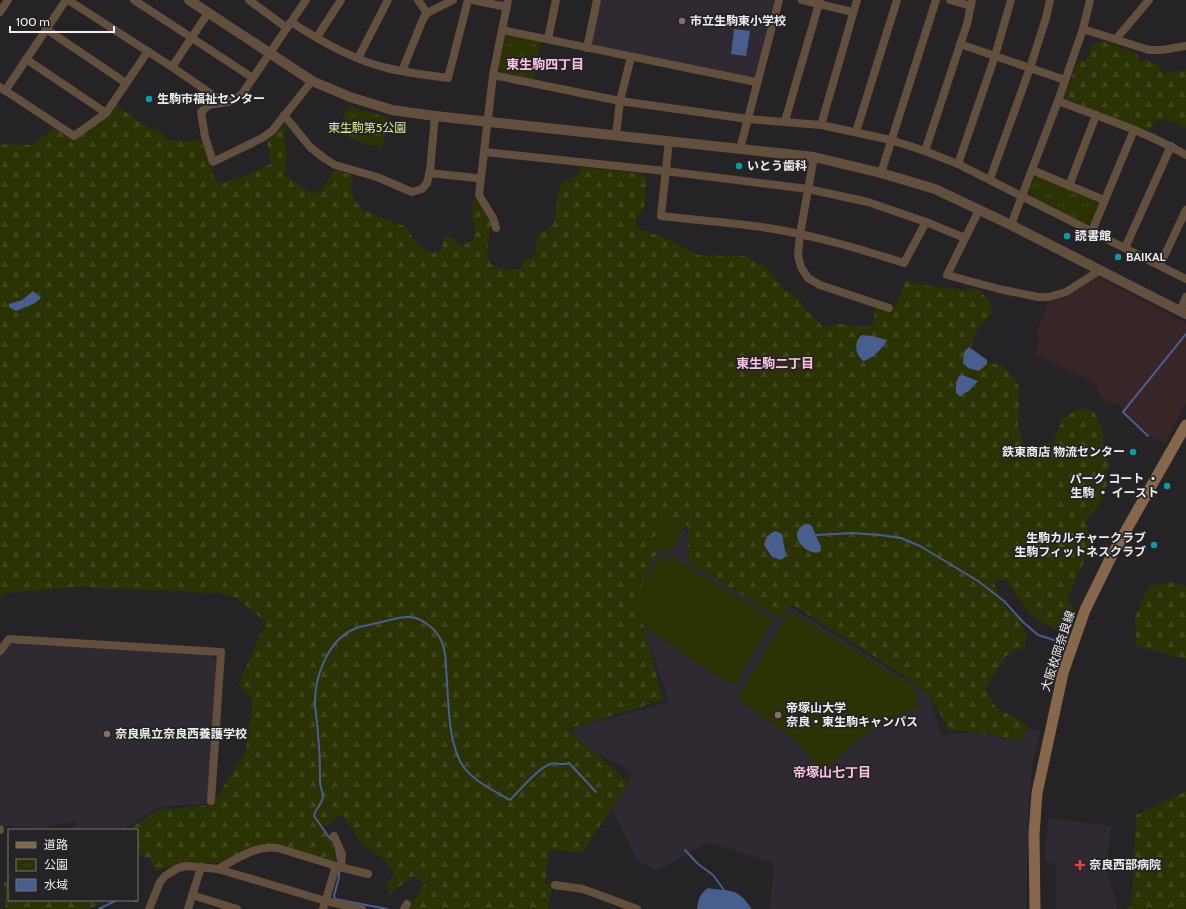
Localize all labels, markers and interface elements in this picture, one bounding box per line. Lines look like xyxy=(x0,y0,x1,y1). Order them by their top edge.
scale bar xyxy=(10,8,114,34)
place label: 市立生駒東小学校 xyxy=(690,13,786,28)
text: 100 m xyxy=(16,14,50,29)
marker: 市立生駒東小学校 xyxy=(677,16,687,26)
district label: 東生駒四丁目 xyxy=(506,56,584,72)
place label: 生駒市福祉センター xyxy=(157,91,265,106)
marker: 生駒市福祉センター xyxy=(144,94,154,104)
park label: 東生駒第5公園 xyxy=(328,120,406,135)
place label: いとう歯科 xyxy=(747,158,807,173)
marker: いとう歯科 xyxy=(734,161,744,171)
place label: 読書館 xyxy=(1075,228,1111,243)
marker: 読書館 xyxy=(1062,231,1072,241)
place label: BAIKAL xyxy=(1126,249,1165,264)
marker: BAIKAL xyxy=(1113,252,1123,262)
district label: 東生駒二丁目 xyxy=(736,355,814,371)
place label: 鉄東商店 物流センター xyxy=(1001,444,1125,459)
marker: 鉄東商店 物流センター xyxy=(1128,447,1138,457)
place label: パーク コート ・ 生駒 ・ イースト xyxy=(1070,471,1159,500)
marker: パーク コート ・ 生駒 ・ イースト xyxy=(1162,481,1172,491)
place label: 生駒カルチャークラブ 生駒フィットネスクラブ xyxy=(1014,530,1146,559)
marker: 生駒カルチャークラブ 生駒フィットネスクラブ xyxy=(1149,540,1159,550)
street label: 大阪枚岡奈良線 xyxy=(1037,609,1078,693)
place label: 帝塚山大学 奈良・東生駒キャンパス xyxy=(786,700,918,729)
marker: 帝塚山大学 奈良・東生駒キャンパス xyxy=(773,710,783,720)
place label: 奈良県立奈良西養護学校 xyxy=(115,726,247,741)
marker: 奈良県立奈良西養護学校 xyxy=(102,729,112,739)
district label: 帝塚山七丁目 xyxy=(793,764,871,780)
legend xyxy=(8,829,138,901)
text: 道路 xyxy=(44,837,68,852)
text: 公園 xyxy=(44,857,68,872)
place label: 奈良西部病院 xyxy=(1089,857,1161,872)
marker: 奈良西部病院 xyxy=(1074,859,1086,871)
text: 水域 xyxy=(44,877,68,892)

